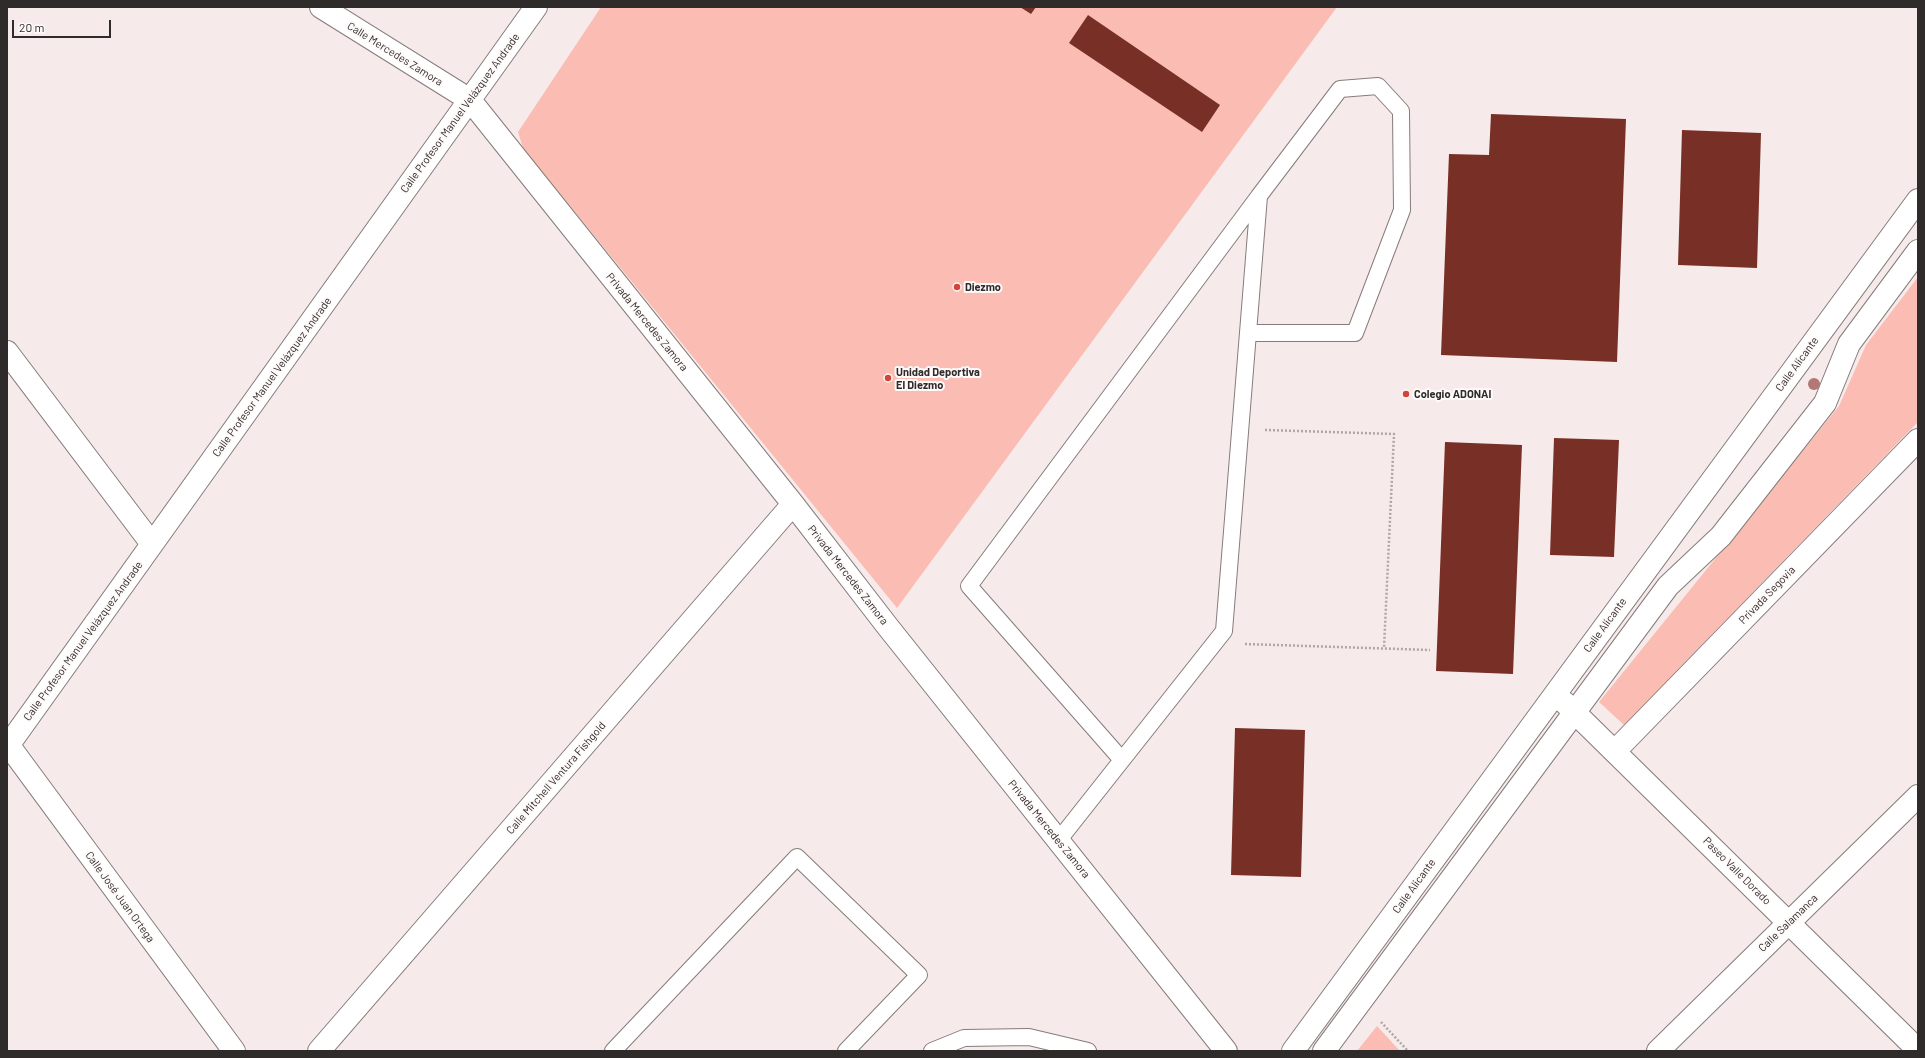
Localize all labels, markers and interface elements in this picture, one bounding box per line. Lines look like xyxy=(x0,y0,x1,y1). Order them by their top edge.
scale bar xyxy=(14,12,113,38)
street label: Calle Mercedes Zamora xyxy=(345,19,445,89)
text: 20 m xyxy=(19,20,45,34)
street label: Calle Profesor Manuel Velázquez Andrade xyxy=(398,31,522,195)
street label: Privada Mercedes Zamora xyxy=(603,270,691,374)
place label: Diezmo xyxy=(965,280,1001,294)
marker: Diezmo xyxy=(952,282,962,292)
street label: Calle Profesor Manuel Velázquez Andrade xyxy=(210,295,334,459)
street label: Calle Alicante xyxy=(1773,334,1821,394)
place label: Unidad Deportiva El Diezmo xyxy=(896,365,980,391)
marker: Unidad Deportiva El Diezmo xyxy=(883,373,893,383)
place label: Colegio ADONAI xyxy=(1414,387,1491,401)
marker: Colegio ADONAI xyxy=(1401,389,1411,399)
street label: Privada Mercedes Zamora xyxy=(805,523,891,627)
street label: Calle Profesor Manuel Velázquez Andrade xyxy=(21,559,145,723)
street label: Privada Segovia xyxy=(1736,563,1798,627)
street label: Calle Alicante xyxy=(1581,595,1629,655)
street label: Calle Mitchell Ventura Fishgold xyxy=(504,719,608,837)
street label: Privada Mercedes Zamora xyxy=(1005,777,1093,881)
street label: Paseo Valle Dorado xyxy=(1700,834,1774,908)
street label: Calle José Juan Ortega xyxy=(83,849,157,945)
street label: Calle Alicante xyxy=(1390,856,1438,916)
street label: Calle Salamanca xyxy=(1756,891,1820,955)

